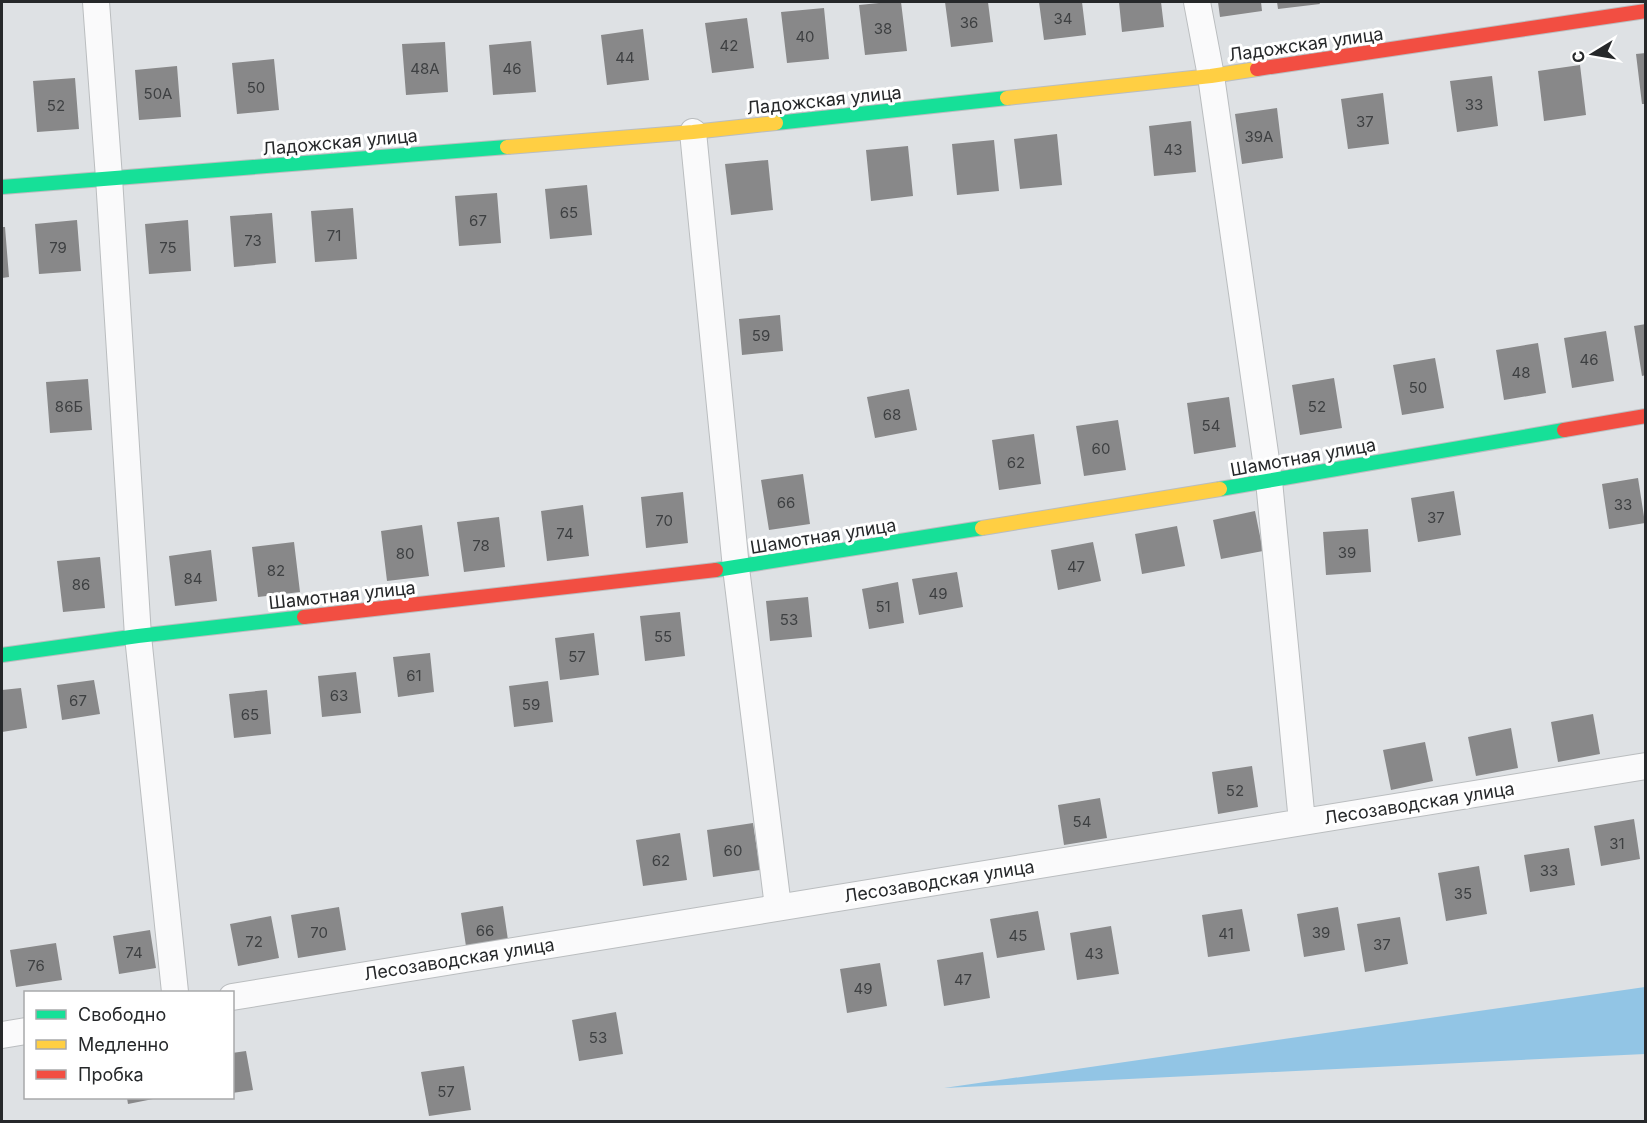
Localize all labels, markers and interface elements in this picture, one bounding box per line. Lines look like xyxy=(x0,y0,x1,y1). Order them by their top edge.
house number: 34 xyxy=(1054,9,1072,28)
house number: 36 xyxy=(960,13,978,32)
house number: 38 xyxy=(874,19,892,38)
street label: Ладожская улица xyxy=(1227,23,1385,65)
north arrow xyxy=(1563,24,1623,84)
house number: 40 xyxy=(795,27,815,46)
house number: 42 xyxy=(720,36,738,55)
house number: 44 xyxy=(615,48,635,67)
text: С xyxy=(1567,49,1589,65)
house number: 48А xyxy=(410,59,440,78)
house number: 46 xyxy=(503,59,522,78)
house number: 50 xyxy=(247,78,265,97)
street label: Ладожская улица xyxy=(745,81,903,119)
house number: 50А xyxy=(144,84,172,103)
house number: 33 xyxy=(1465,95,1483,114)
house number: 52 xyxy=(47,96,65,115)
house number: 37 xyxy=(1356,112,1374,131)
street label: Ладожская улица xyxy=(261,125,419,159)
house number: 39А xyxy=(1245,127,1273,146)
house number: 43 xyxy=(1164,140,1182,159)
house number: 65 xyxy=(560,203,578,222)
house number: 67 xyxy=(469,211,487,230)
house number: 71 xyxy=(327,226,341,245)
house number: 73 xyxy=(244,231,262,250)
house number: 79 xyxy=(49,238,67,257)
house number: 75 xyxy=(159,238,177,257)
house number: 59 xyxy=(752,326,770,345)
house number: 46 xyxy=(1580,350,1599,369)
house number: 48 xyxy=(1512,363,1530,382)
house number: 50 xyxy=(1409,378,1427,397)
house number: 86Б xyxy=(55,397,83,416)
house number: 52 xyxy=(1308,397,1326,416)
house number: 68 xyxy=(883,405,901,424)
house number: 54 xyxy=(1202,416,1220,435)
street label: Шамотная улица xyxy=(1228,434,1378,480)
house number: 60 xyxy=(1092,439,1110,458)
house number: 62 xyxy=(1007,453,1025,472)
house number: 66 xyxy=(777,493,795,512)
house number: 33 xyxy=(1614,495,1632,514)
house number: 37 xyxy=(1427,508,1445,527)
house number: 70 xyxy=(655,511,673,530)
street label: Шамотная улица xyxy=(748,514,898,558)
house number: 74 xyxy=(556,524,574,543)
house number: 78 xyxy=(472,536,490,555)
house number: 39 xyxy=(1338,543,1356,562)
house number: 80 xyxy=(396,544,414,563)
house number: 47 xyxy=(1067,557,1085,576)
house number: 82 xyxy=(267,561,285,580)
house number: 84 xyxy=(184,569,202,588)
house number: 86 xyxy=(72,575,90,594)
street label: Шамотная улица xyxy=(268,577,416,613)
house number: 49 xyxy=(929,584,948,603)
house number: 51 xyxy=(875,597,891,616)
house number: 53 xyxy=(780,610,798,629)
house number: 55 xyxy=(654,627,672,646)
house number: 57 xyxy=(568,647,586,666)
house number: 61 xyxy=(406,666,422,685)
house number: 63 xyxy=(330,686,348,705)
house number: 67 xyxy=(69,691,87,710)
house number: 59 xyxy=(522,695,540,714)
house number: 65 xyxy=(241,705,259,724)
street label: Лесозаводская улица xyxy=(1322,778,1516,828)
house number: 52 xyxy=(1226,781,1244,800)
house number: 54 xyxy=(1073,812,1091,831)
house number: 31 xyxy=(1609,834,1625,853)
house number: 60 xyxy=(724,841,742,860)
house number: 62 xyxy=(652,851,670,870)
street label: Лесозаводская улица xyxy=(842,856,1036,906)
house number: 33 xyxy=(1540,861,1558,880)
house number: 35 xyxy=(1454,884,1472,903)
house number: 66 xyxy=(476,921,494,940)
house number: 70 xyxy=(310,923,328,942)
house number: 39 xyxy=(1312,923,1330,942)
house number: 41 xyxy=(1218,924,1234,943)
house number: 45 xyxy=(1009,926,1027,945)
house number: 72 xyxy=(245,932,263,951)
street label: Лесозаводская улица xyxy=(362,934,556,984)
house number: 37 xyxy=(1373,935,1391,954)
house number: 74 xyxy=(125,943,143,962)
house number: 43 xyxy=(1085,944,1103,963)
house number: 76 xyxy=(27,956,45,975)
house number: 47 xyxy=(954,970,972,989)
house number: 49 xyxy=(854,979,873,998)
legend xyxy=(24,991,234,1099)
text: Свободно xyxy=(78,1004,166,1025)
house number: 53 xyxy=(589,1028,607,1047)
text: Медленно xyxy=(78,1034,169,1055)
text: Пробка xyxy=(78,1064,144,1085)
house number: 57 xyxy=(437,1082,455,1101)

